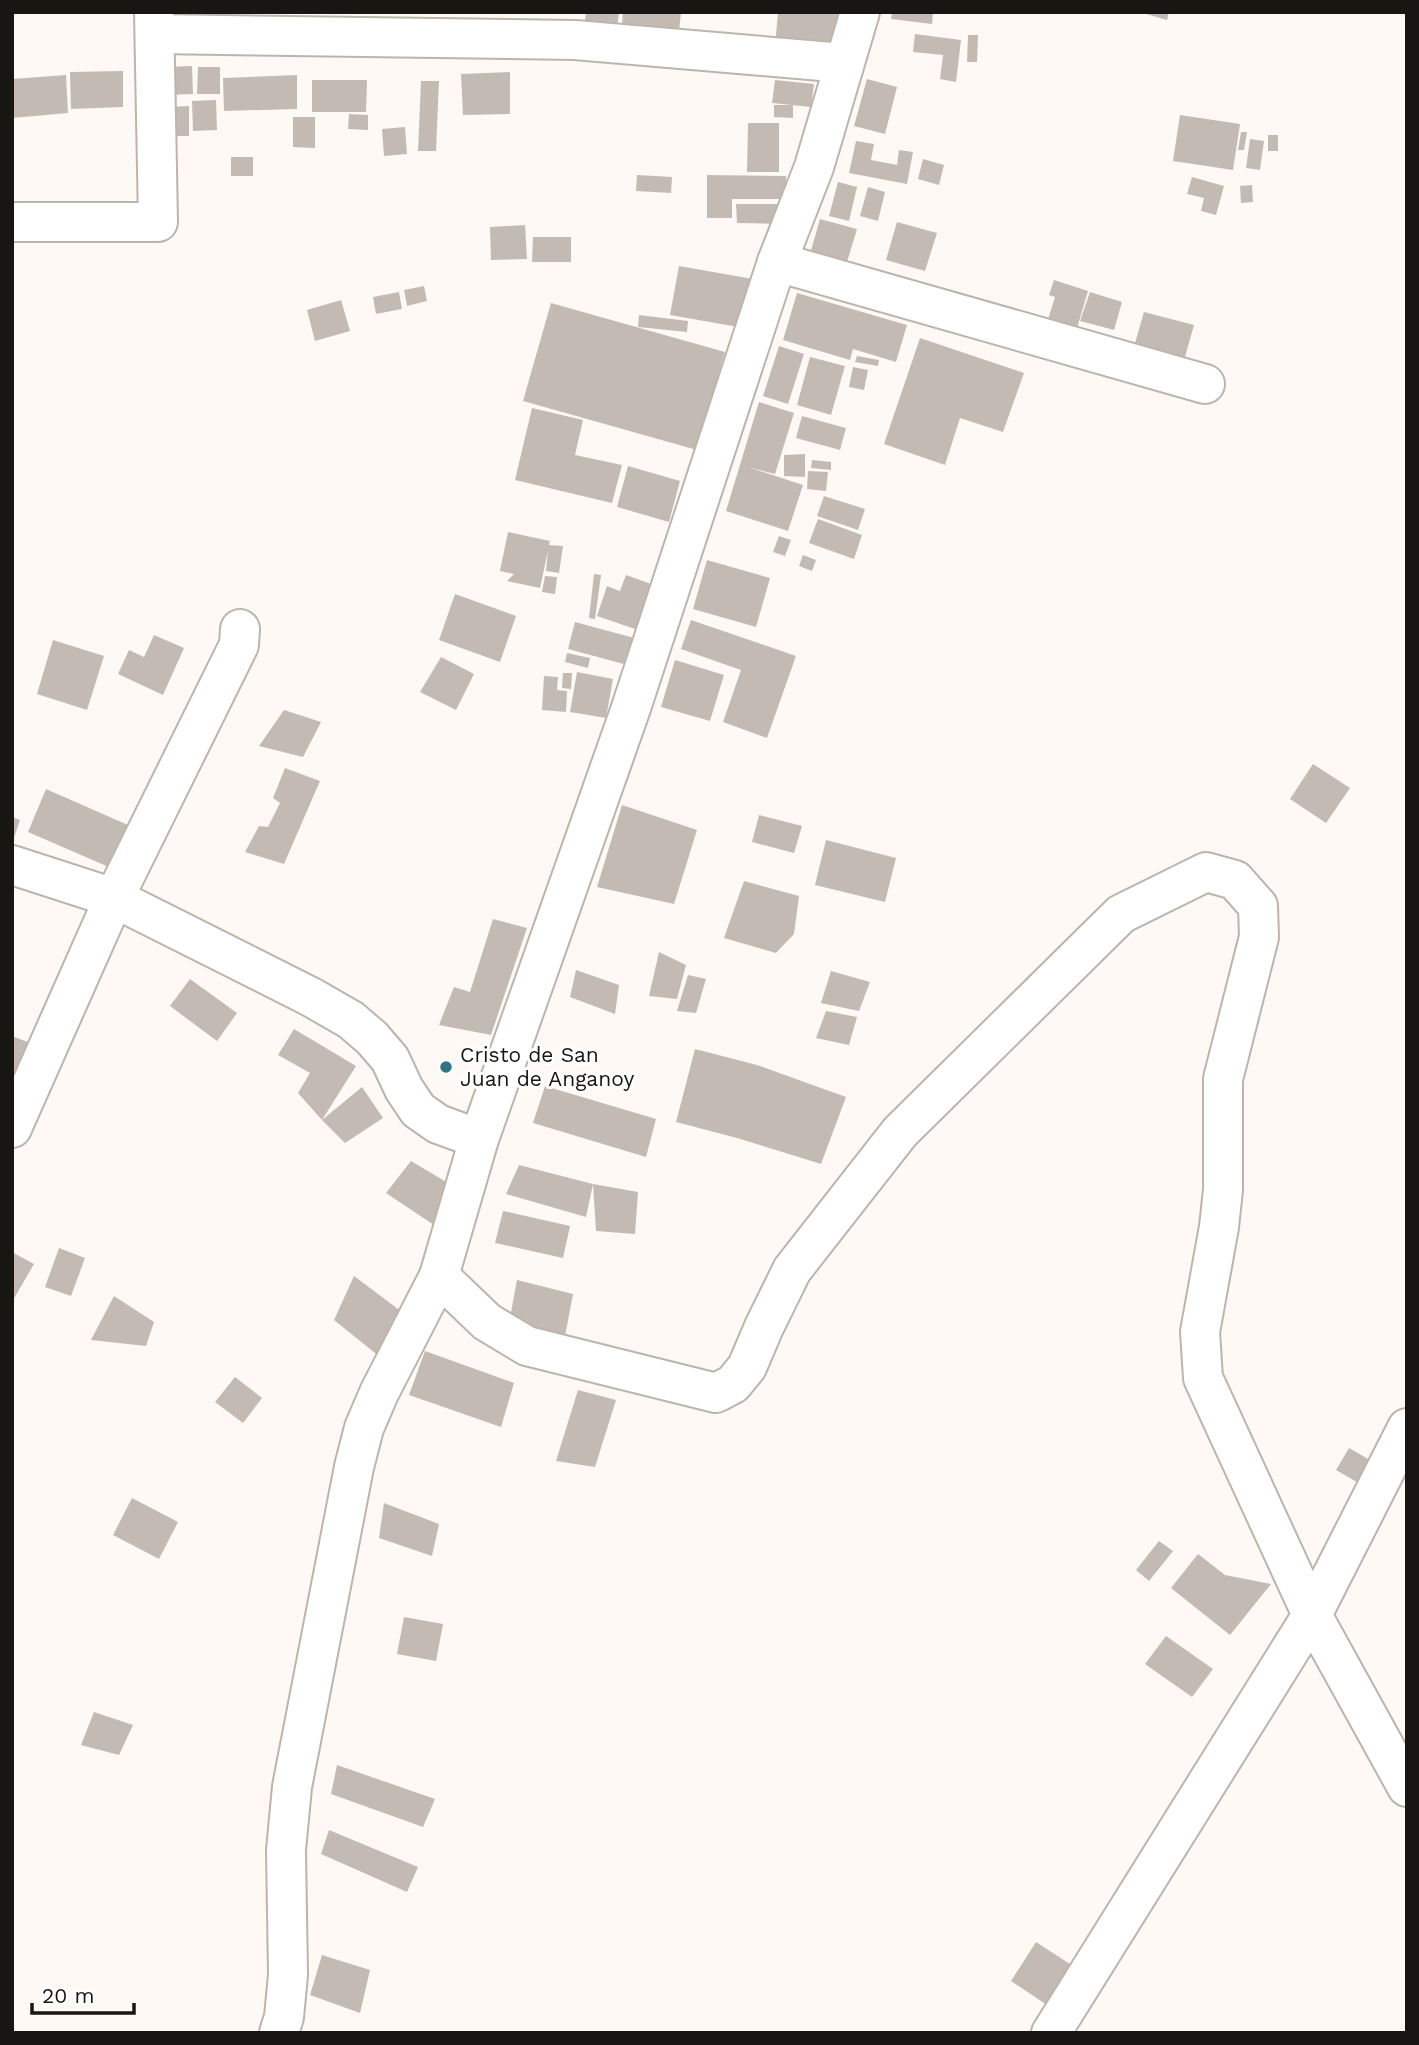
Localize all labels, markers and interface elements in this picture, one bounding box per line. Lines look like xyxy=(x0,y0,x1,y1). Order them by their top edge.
place label: Cristo de San Juan de Anganoy xyxy=(460,1042,635,1091)
marker: Cristo de San Juan de Anganoy xyxy=(438,1059,454,1075)
scale bar xyxy=(32,1972,133,2016)
text: 20 m xyxy=(42,1983,94,2008)

